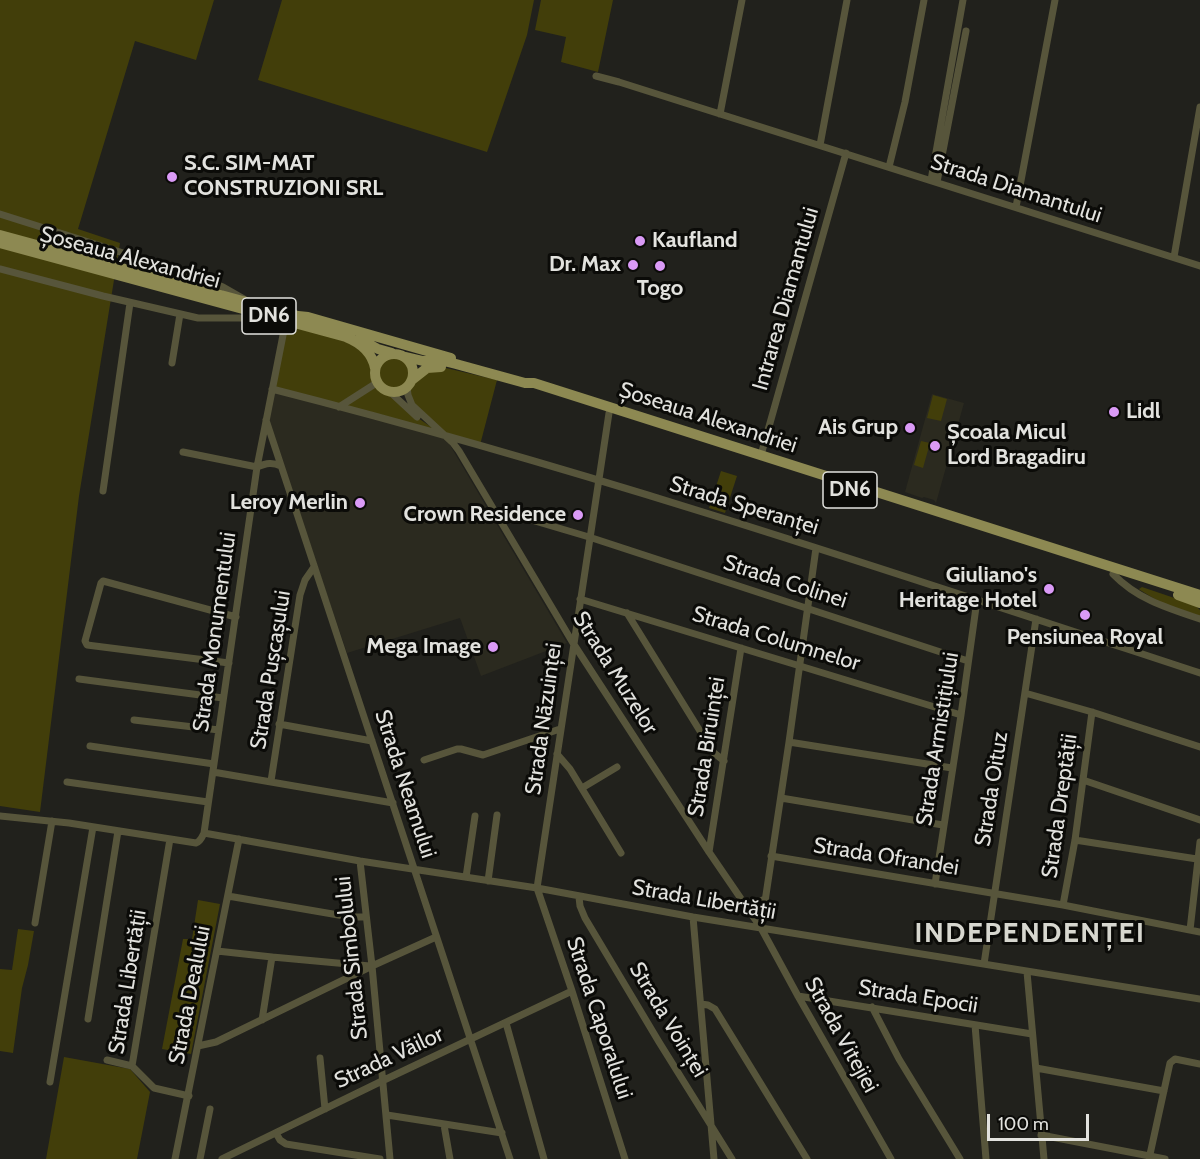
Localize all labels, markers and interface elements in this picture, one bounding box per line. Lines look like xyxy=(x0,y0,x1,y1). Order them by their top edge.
street label: Strada Diamantului xyxy=(927,149,1105,229)
place label: S.C. SIM-MAT CONSTRUZIONI SRL xyxy=(184,151,383,202)
marker: S.C. SIM-MAT CONSTRUZIONI SRL xyxy=(165,170,179,184)
street label: Intrarea Diamantului xyxy=(747,204,825,394)
street label: Șoseaua Alexandriei xyxy=(37,221,223,295)
place label: Kaufland xyxy=(652,228,738,254)
marker: Kaufland xyxy=(633,234,647,248)
place label: Dr. Max xyxy=(549,252,621,278)
marker: Dr. Max xyxy=(626,258,640,272)
marker: Togo xyxy=(653,259,667,273)
place label: Togo xyxy=(637,276,683,302)
road number: DN6 xyxy=(242,298,296,334)
street label: Șoseaua Alexandriei xyxy=(616,377,800,459)
place label: Lidl xyxy=(1126,399,1161,425)
marker: Lidl xyxy=(1107,405,1121,419)
place label: Ais Grup xyxy=(818,415,898,441)
place label: Școala Micul Lord Bragadiru xyxy=(947,420,1086,472)
marker: Ais Grup xyxy=(903,421,917,435)
marker: Școala Micul Lord Bragadiru xyxy=(928,439,942,453)
street label: Strada Speranței xyxy=(666,471,822,541)
road number: DN6 xyxy=(823,472,877,508)
place label: Leroy Merlin xyxy=(230,490,348,516)
marker: Leroy Merlin xyxy=(353,496,367,510)
place label: Crown Residence xyxy=(404,502,566,528)
marker: Crown Residence xyxy=(571,508,585,522)
street label: Strada Monumentului xyxy=(188,530,242,734)
street label: Strada Colinei xyxy=(720,550,850,614)
place label: Giuliano's Heritage Hotel xyxy=(899,563,1037,614)
marker: Giuliano's Heritage Hotel xyxy=(1042,582,1056,596)
street label: Strada Pușcașului xyxy=(245,589,297,751)
street label: Strada Columnelor xyxy=(689,601,863,677)
street label: Strada Muzelor xyxy=(567,607,663,739)
marker: Pensiunea Royal xyxy=(1078,608,1092,622)
place label: Pensiunea Royal xyxy=(1007,625,1163,651)
place label: Mega Image xyxy=(366,634,481,660)
marker: Mega Image xyxy=(486,640,500,654)
street label: Strada Năzuinței xyxy=(520,641,568,797)
street label: Strada Armistițiului xyxy=(911,650,965,828)
street label: Strada Biruinței xyxy=(683,675,731,819)
street label: Strada Neamului xyxy=(369,707,441,861)
street label: Strada Oituz xyxy=(970,730,1014,848)
street label: Strada Dreptății xyxy=(1037,732,1083,880)
street label: Strada Ofrandei xyxy=(811,832,961,882)
street label: Strada Libertății xyxy=(630,874,778,926)
street label: Strada Simbolului xyxy=(330,875,374,1041)
street label: Strada Libertății xyxy=(104,908,152,1056)
district label: INDEPENDENȚEI xyxy=(915,917,1145,951)
street label: Strada Dealului xyxy=(164,923,216,1067)
street label: Strada Caporalului xyxy=(560,934,638,1102)
street label: Strada Voinței xyxy=(623,958,713,1082)
street label: Strada Vitejiei xyxy=(798,973,884,1097)
street label: Strada Epocii xyxy=(856,975,980,1019)
street label: Strada Văilor xyxy=(330,1021,448,1095)
scale bar xyxy=(990,1102,1092,1140)
text: 100 m xyxy=(998,1113,1049,1135)

